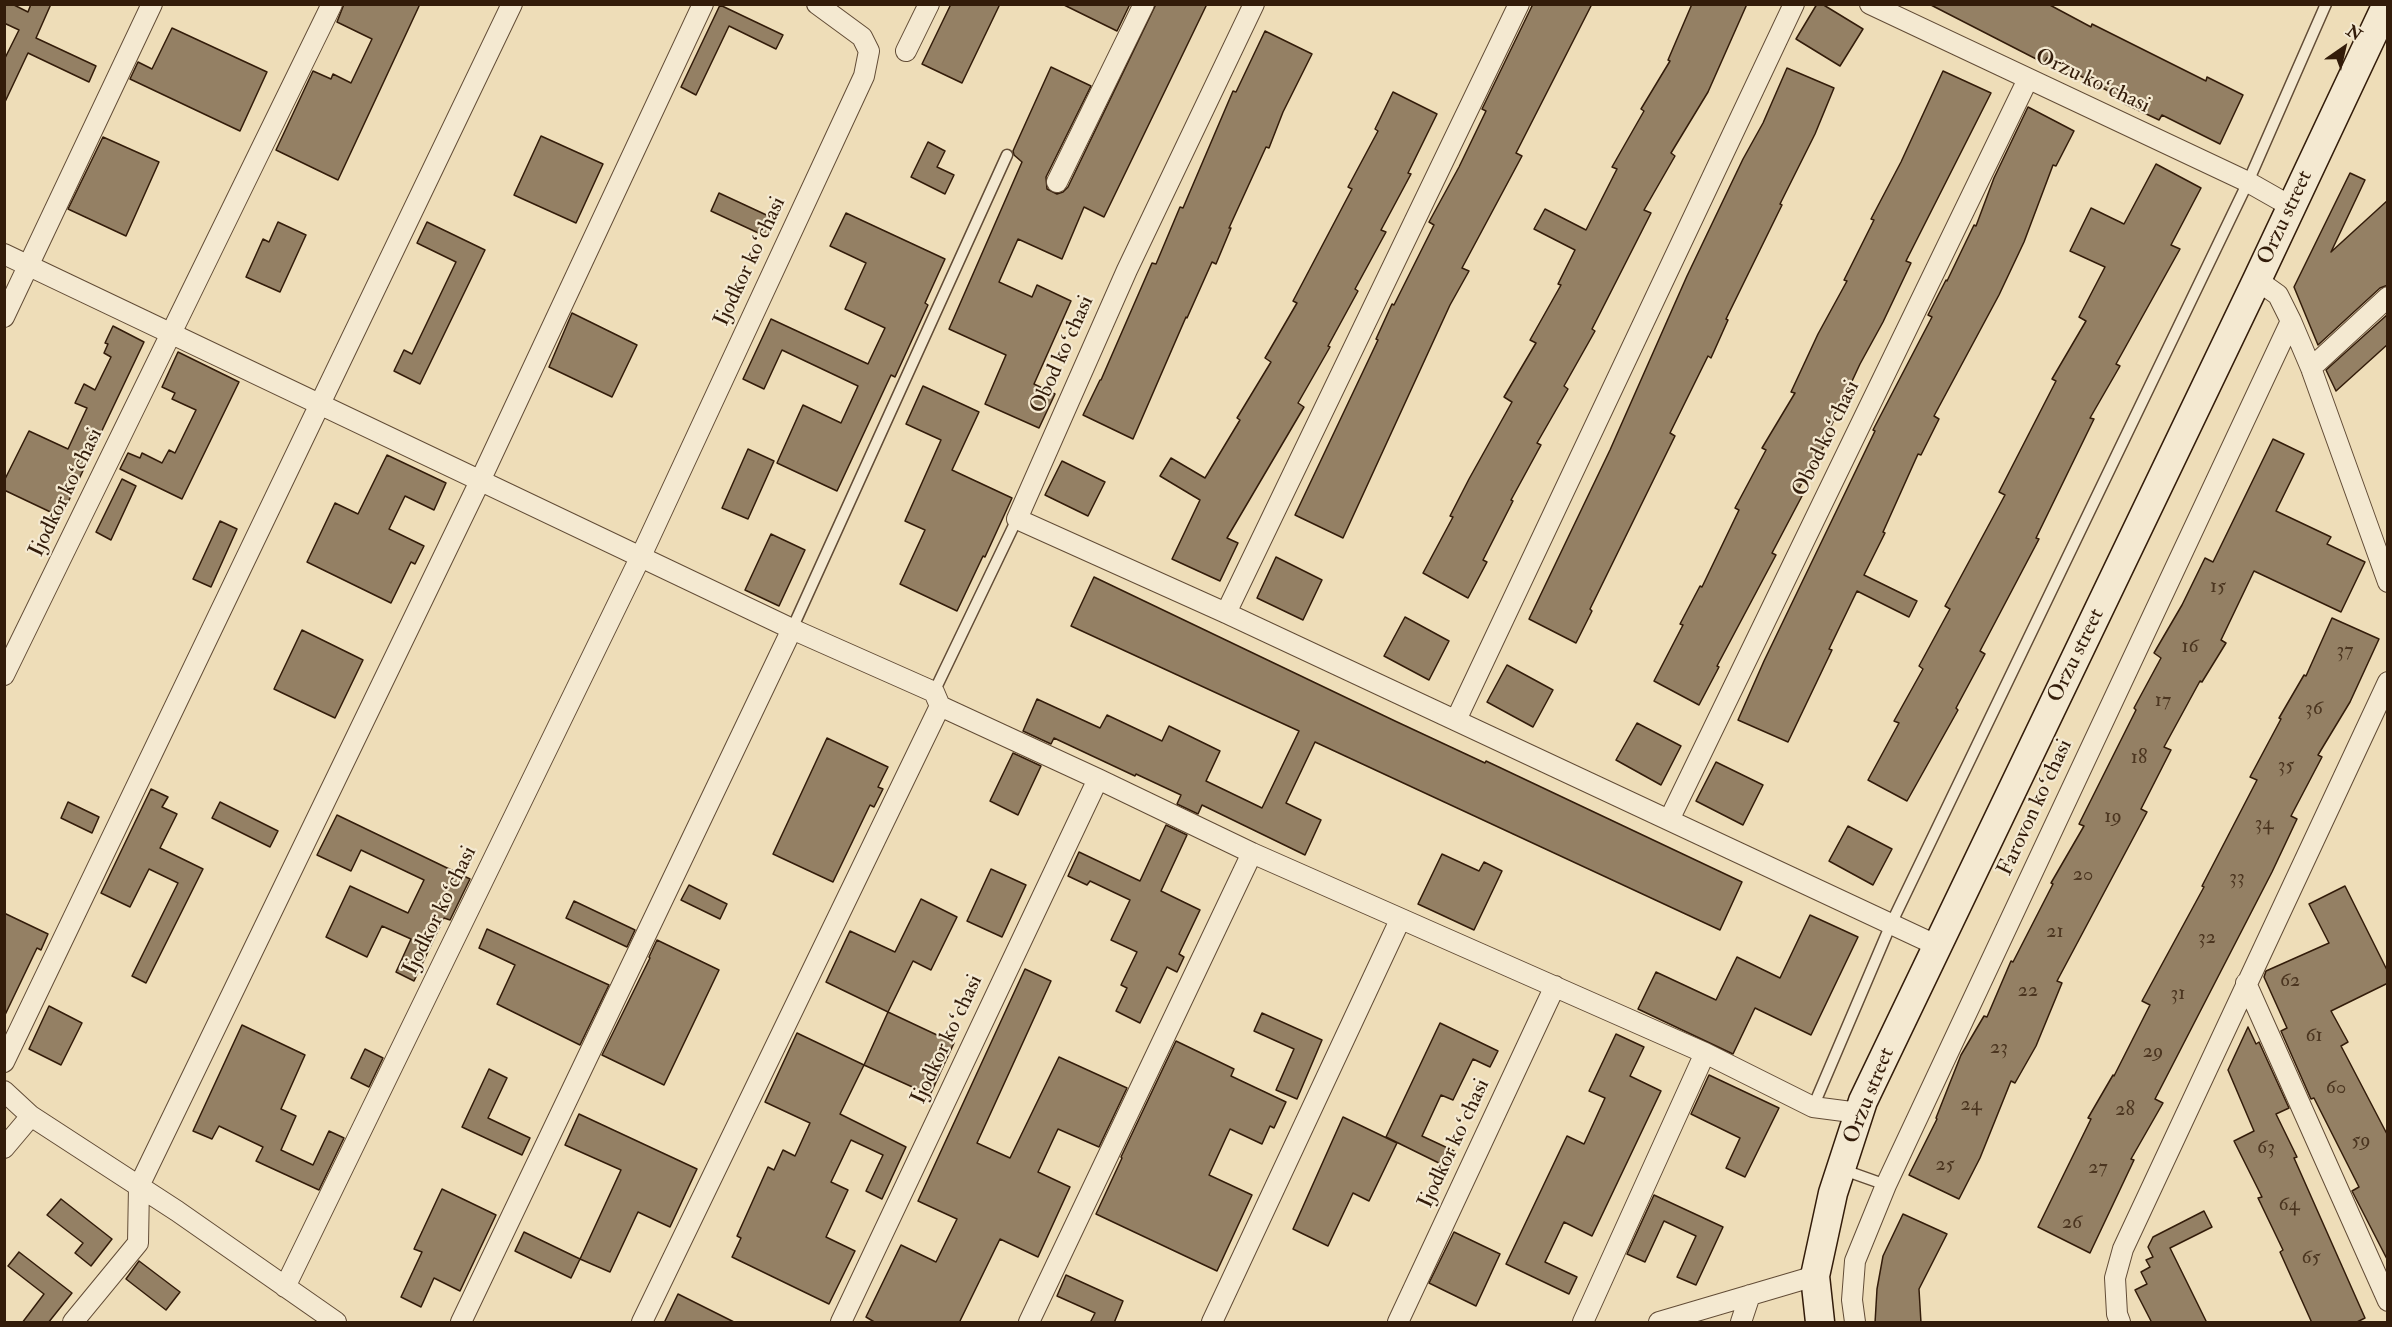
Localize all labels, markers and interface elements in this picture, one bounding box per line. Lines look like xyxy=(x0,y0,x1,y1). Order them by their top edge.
north arrow xyxy=(2314,18,2374,78)
text: N xyxy=(2343,21,2366,45)
street label: Orzu koʻchasi xyxy=(2030,44,2154,120)
street label: Orzu street xyxy=(2253,167,2319,269)
street label: Ijodkor koʻchasi xyxy=(709,193,793,331)
street label: Obod koʻchasi xyxy=(1025,292,1101,418)
street label: Obod koʻchasi xyxy=(1788,377,1866,501)
street label: Ijodkor koʻchasi xyxy=(24,424,110,562)
house number: 15 xyxy=(2210,576,2226,600)
street label: Orzu street xyxy=(2043,605,2111,707)
house number: 16 xyxy=(2181,636,2199,660)
house number: 37 xyxy=(2337,640,2353,664)
house number: 17 xyxy=(2155,690,2171,714)
house number: 36 xyxy=(2305,698,2323,722)
street label: Farovon koʻchasi xyxy=(1993,736,2079,880)
house number: 18 xyxy=(2131,747,2147,771)
house number: 35 xyxy=(2278,755,2294,779)
house number: 19 xyxy=(2104,806,2122,830)
house number: 34 xyxy=(2255,813,2273,837)
street label: Ijodkor koʻchasi xyxy=(398,842,484,980)
house number: 20 xyxy=(2073,864,2093,888)
house number: 33 xyxy=(2229,867,2245,891)
house number: 21 xyxy=(2046,921,2064,945)
house number: 32 xyxy=(2198,927,2216,951)
house number: 62 xyxy=(2280,970,2300,994)
street label: Ijodkor koʻchasi xyxy=(906,971,990,1109)
house number: 22 xyxy=(2018,980,2038,1004)
house number: 31 xyxy=(2171,983,2185,1007)
house number: 61 xyxy=(2305,1025,2323,1049)
house number: 23 xyxy=(1990,1037,2008,1061)
house number: 29 xyxy=(2143,1041,2163,1065)
street label: Orzu street xyxy=(1839,1044,1901,1148)
street label: Ijodkor koʻchasi xyxy=(1413,1075,1497,1213)
house number: 60 xyxy=(2326,1077,2346,1101)
house number: 24 xyxy=(1961,1094,1981,1118)
house number: 28 xyxy=(2115,1099,2135,1123)
house number: 59 xyxy=(2351,1130,2371,1154)
house number: 63 xyxy=(2257,1137,2275,1161)
house number: 25 xyxy=(1936,1154,1954,1178)
house number: 27 xyxy=(2088,1157,2108,1181)
house number: 64 xyxy=(2279,1194,2299,1218)
house number: 26 xyxy=(2062,1212,2082,1236)
house number: 65 xyxy=(2302,1247,2320,1271)

